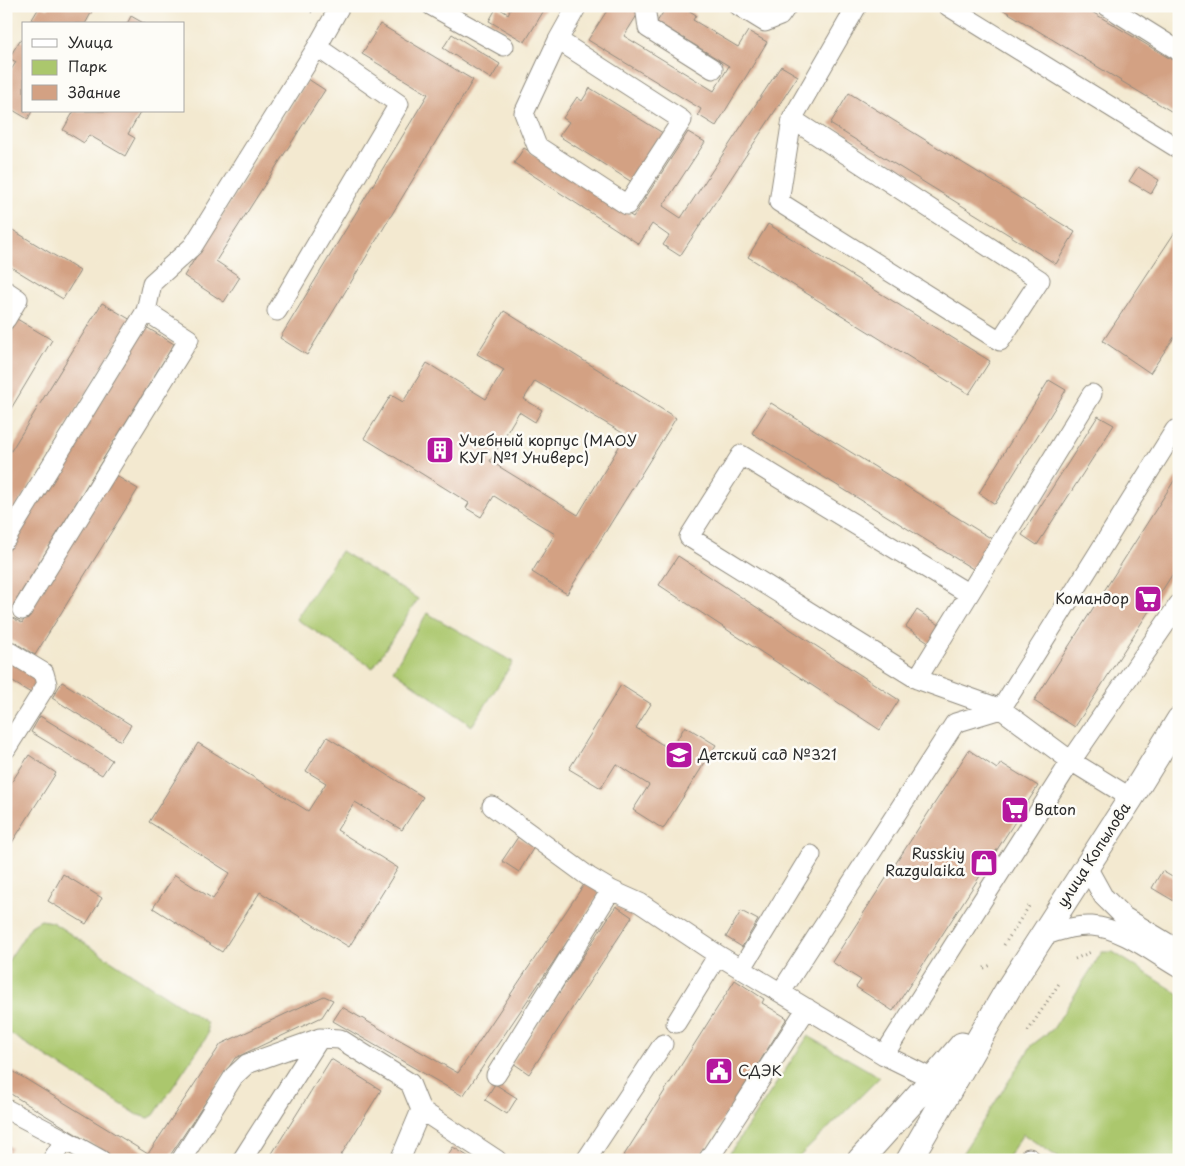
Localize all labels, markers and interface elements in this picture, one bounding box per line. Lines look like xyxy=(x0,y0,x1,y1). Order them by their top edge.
legend xyxy=(22,22,185,112)
text: Улица xyxy=(68,30,113,53)
text: Парк xyxy=(68,54,107,77)
text: Здание xyxy=(68,80,121,103)
place label: Учебный корпус (МАОУ КУГ №1 Универс) xyxy=(459,428,637,468)
building icon: Учебный корпус (МАОУ КУГ №1 Универс) xyxy=(425,435,455,465)
supermarket icon: Командор xyxy=(1133,584,1163,614)
place label: Командор xyxy=(1055,586,1129,609)
school or university icon: Детский сад №321 xyxy=(664,740,694,770)
place label: Детский сад №321 xyxy=(697,742,837,765)
supermarket icon: Baton xyxy=(1000,795,1030,825)
place label: Baton xyxy=(1034,797,1076,820)
street label: улица Копылова xyxy=(1050,797,1136,911)
place label: Russkiy Razgulaika xyxy=(885,841,966,881)
shop icon: Russkiy Razgulaika xyxy=(969,848,999,878)
public building icon: СДЭК xyxy=(704,1056,734,1086)
place label: СДЭК xyxy=(738,1058,782,1081)

